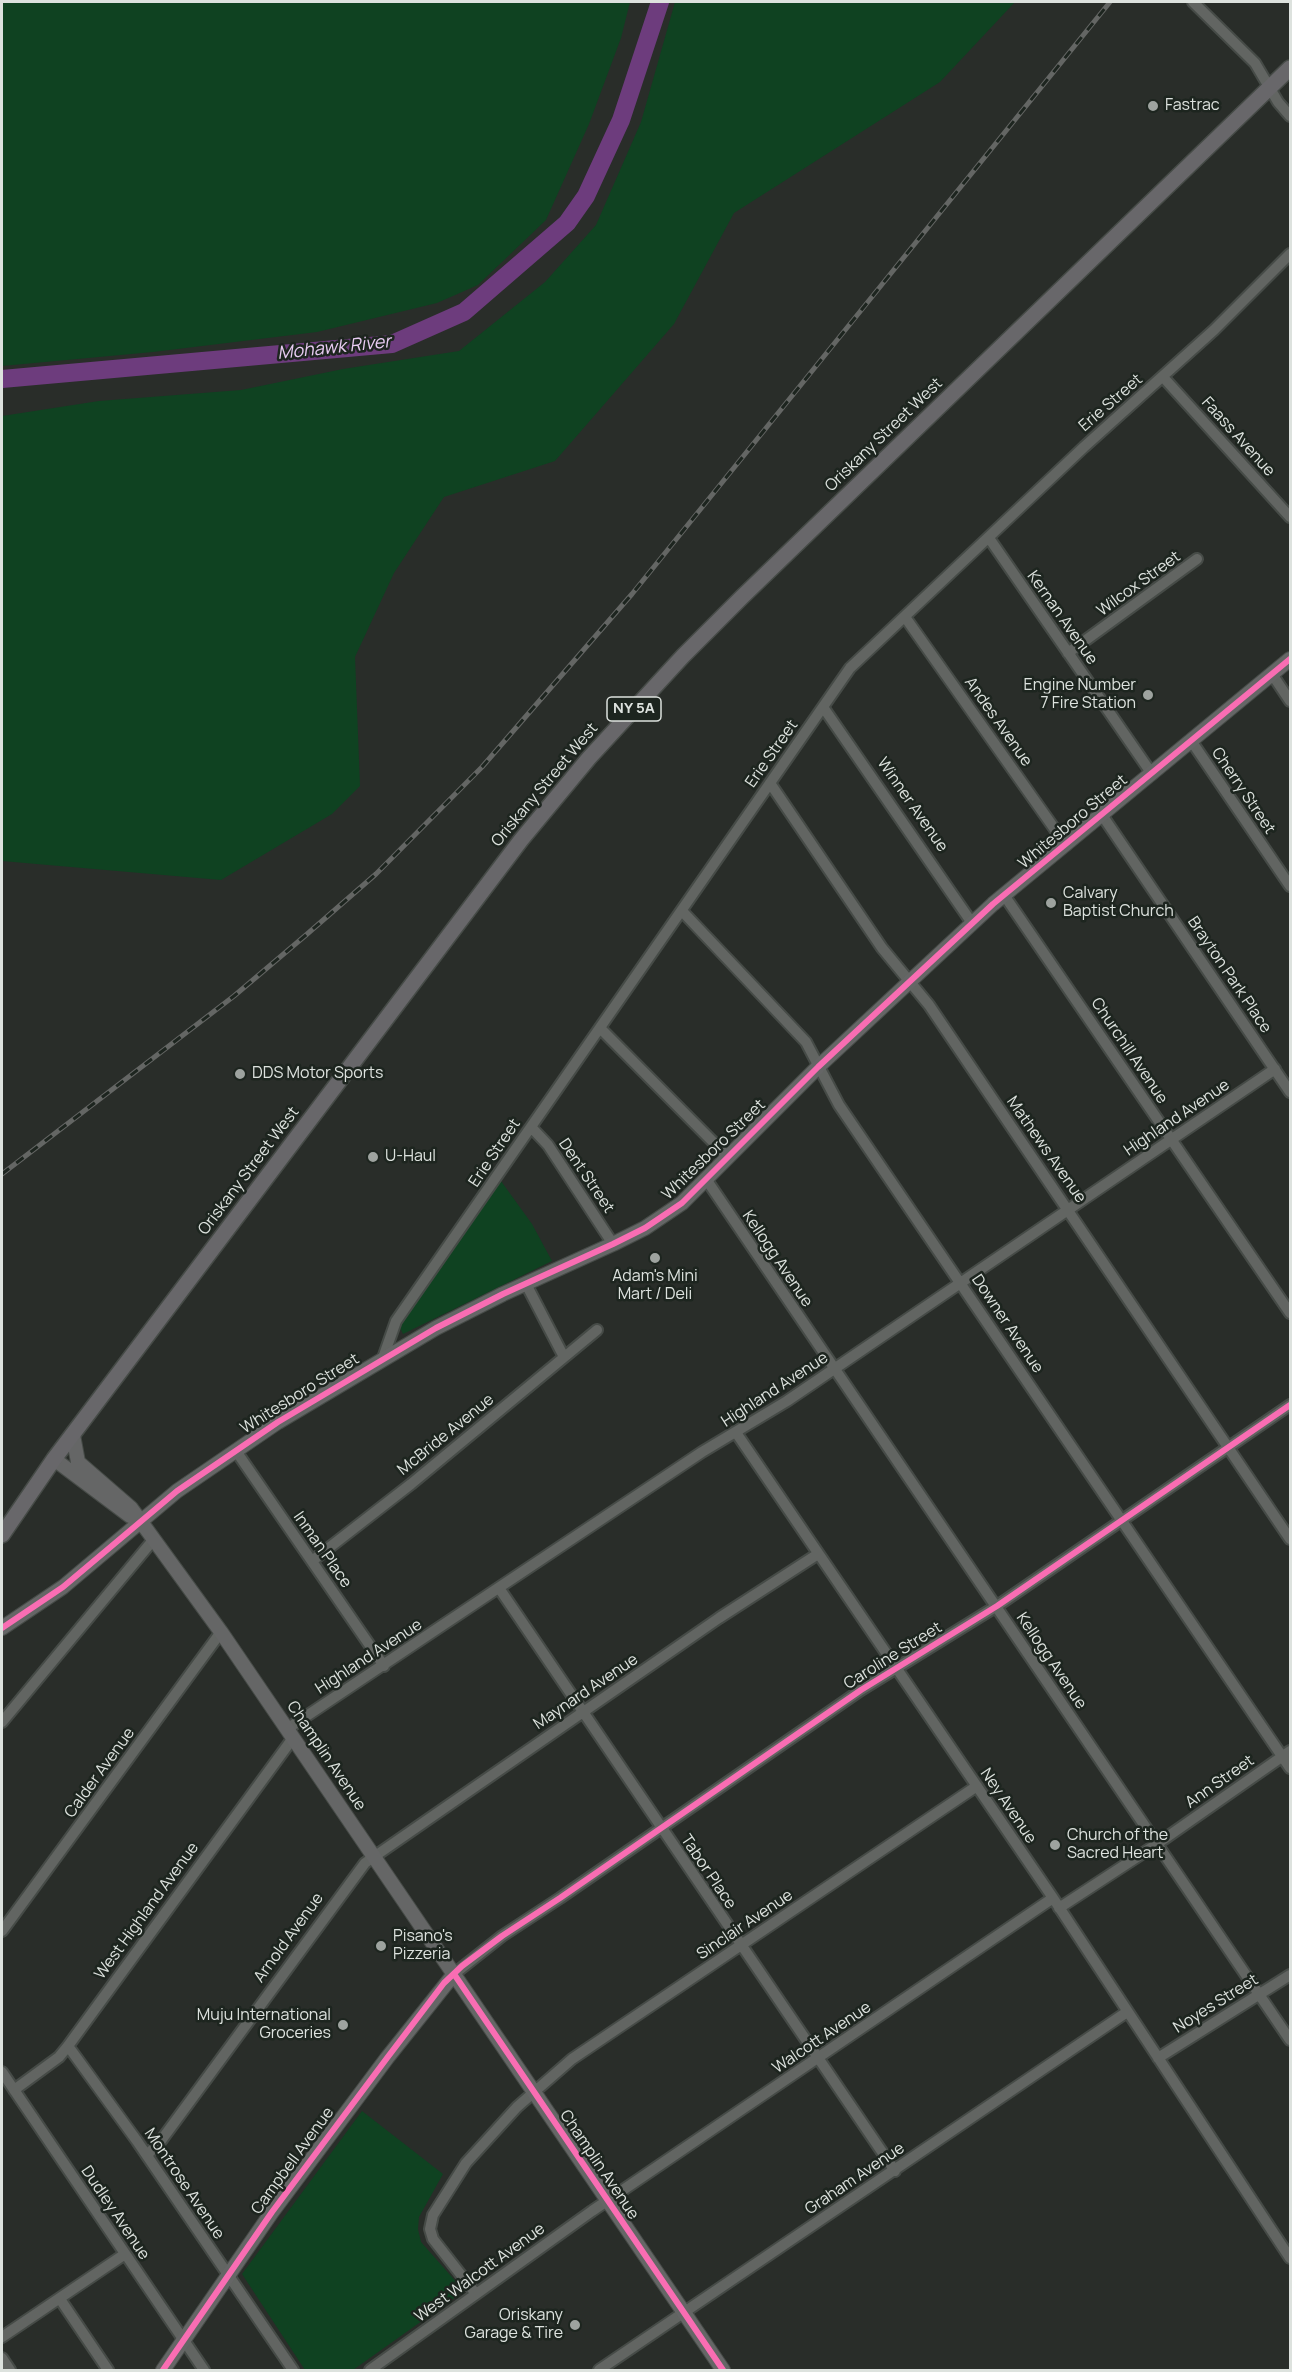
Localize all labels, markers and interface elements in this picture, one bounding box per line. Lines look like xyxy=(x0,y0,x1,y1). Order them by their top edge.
place label: Fastrac xyxy=(1165,96,1220,116)
marker: Fastrac xyxy=(1146,99,1160,113)
water label: Mohawk River xyxy=(276,331,392,365)
street label: Erie Street xyxy=(1075,370,1147,436)
street label: Oriskany Street West xyxy=(821,374,947,496)
street label: Faass Avenue xyxy=(1197,393,1279,481)
street label: Wilcox Street xyxy=(1093,547,1185,621)
street label: Kernan Avenue xyxy=(1023,568,1101,668)
street label: Andes Avenue xyxy=(960,674,1036,770)
place label: Engine Number 7 Fire Station xyxy=(1024,676,1136,714)
marker: Engine Number 7 Fire Station xyxy=(1141,688,1155,702)
road number: NY 5A xyxy=(607,697,661,721)
street label: Erie Street xyxy=(742,716,802,792)
street label: Oriskany Street West xyxy=(488,719,602,851)
street label: Cherry Street xyxy=(1207,744,1279,838)
street label: Winner Avenue xyxy=(872,754,952,856)
street label: Whitesboro Street xyxy=(1015,771,1131,873)
place label: Calvary Baptist Church xyxy=(1063,884,1174,922)
marker: Calvary Baptist Church xyxy=(1044,896,1058,910)
street label: Brayton Park Place xyxy=(1183,913,1275,1037)
street label: Churchill Avenue xyxy=(1086,994,1172,1108)
place label: DDS Motor Sports xyxy=(252,1064,383,1084)
marker: DDS Motor Sports xyxy=(233,1067,247,1081)
street label: Highland Avenue xyxy=(1121,1076,1233,1160)
street label: Mathews Avenue xyxy=(1002,1093,1090,1207)
street label: Whitesboro Street xyxy=(658,1096,770,1204)
street label: Oriskany Street West xyxy=(195,1103,303,1239)
street label: Erie Street xyxy=(465,1115,525,1191)
street label: Dent Street xyxy=(554,1135,618,1217)
place label: U-Haul xyxy=(385,1147,436,1167)
marker: U-Haul xyxy=(366,1150,380,1164)
street label: Kellogg Avenue xyxy=(738,1207,816,1311)
marker: Adam's Mini Mart / Deli xyxy=(648,1251,662,1265)
place label: Adam's Mini Mart / Deli xyxy=(612,1267,698,1305)
street label: Downer Avenue xyxy=(967,1271,1047,1377)
street label: Highland Avenue xyxy=(718,1348,832,1432)
street label: Whitesboro Street xyxy=(237,1350,363,1438)
street label: McBride Avenue xyxy=(394,1390,498,1480)
street label: Inman Place xyxy=(289,1508,355,1592)
street label: Kellogg Avenue xyxy=(1012,1609,1090,1713)
street label: Highland Avenue xyxy=(312,1615,426,1699)
street label: Caroline Street xyxy=(840,1618,946,1694)
street label: Maynard Avenue xyxy=(530,1650,642,1734)
street label: Champlin Avenue xyxy=(282,1698,370,1814)
street label: Calder Avenue xyxy=(61,1724,139,1822)
street label: Ann Street xyxy=(1182,1751,1258,1813)
street label: Ney Avenue xyxy=(976,1765,1040,1847)
place label: Church of the Sacred Heart xyxy=(1067,1826,1168,1864)
street label: Tabor Place xyxy=(676,1831,740,1913)
marker: Church of the Sacred Heart xyxy=(1048,1838,1062,1852)
street label: West Highland Avenue xyxy=(91,1839,203,1983)
street label: Sinclair Avenue xyxy=(693,1886,797,1964)
street label: Arnold Avenue xyxy=(250,1889,328,1987)
place label: Pisano's Pizzeria xyxy=(393,1927,453,1965)
marker: Pisano's Pizzeria xyxy=(374,1939,388,1953)
street label: Noyes Street xyxy=(1170,1970,1262,2038)
street label: Walcott Avenue xyxy=(769,1998,875,2078)
place label: Muju International Groceries xyxy=(197,2006,331,2044)
marker: Muju International Groceries xyxy=(336,2018,350,2032)
street label: Campbell Avenue xyxy=(248,2104,338,2218)
street label: Champlin Avenue xyxy=(555,2107,643,2223)
street label: Montrose Avenue xyxy=(140,2125,228,2243)
street label: Graham Avenue xyxy=(802,2139,908,2219)
street label: Dudley Avenue xyxy=(77,2162,153,2264)
street label: West Walcott Avenue xyxy=(411,2219,549,2327)
place label: Oriskany Garage & Tire xyxy=(465,2306,563,2344)
marker: Oriskany Garage & Tire xyxy=(568,2318,582,2332)

